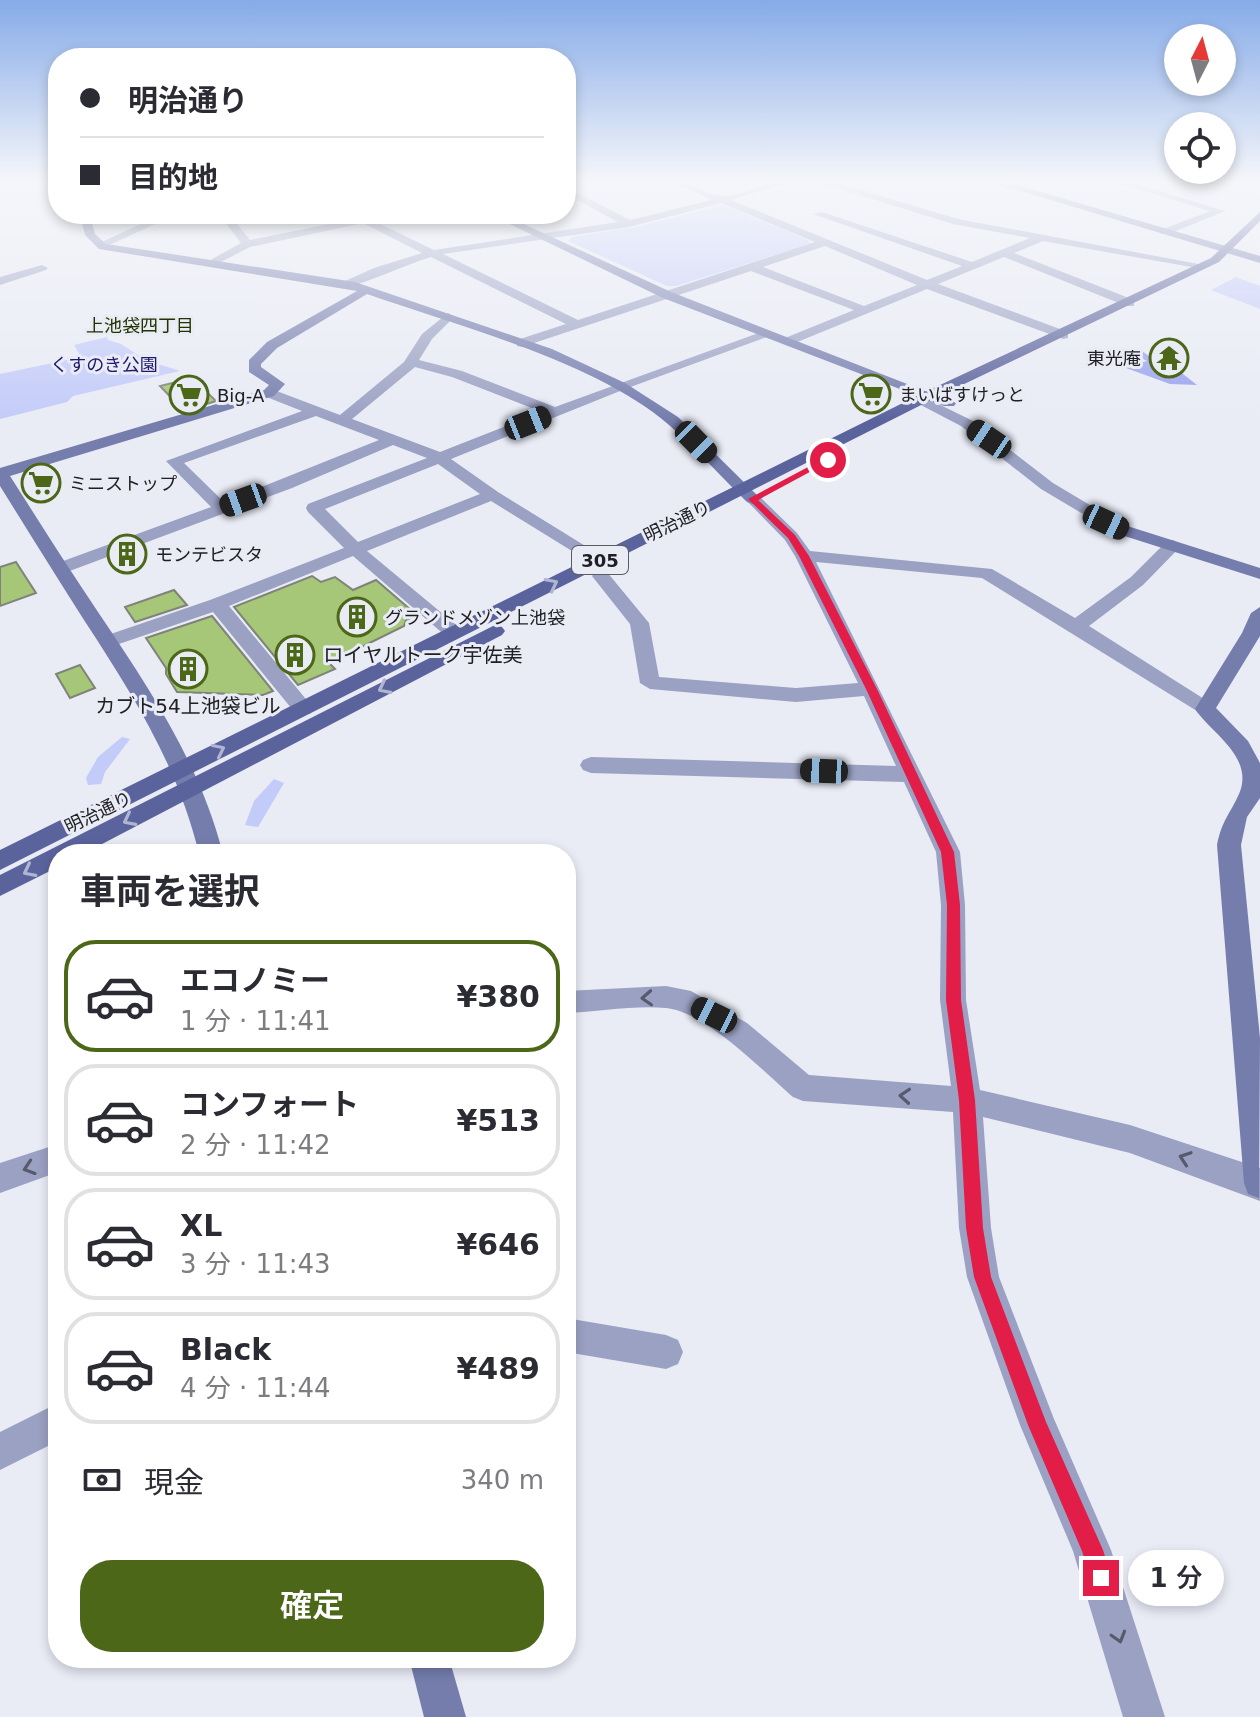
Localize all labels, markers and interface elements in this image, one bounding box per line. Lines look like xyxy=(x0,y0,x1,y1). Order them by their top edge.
north arrow xyxy=(1164,24,1236,96)
map controls xyxy=(1164,24,1236,184)
text: 明治通り xyxy=(128,83,248,118)
button: locate xyxy=(1164,112,1236,184)
text: 目的地 xyxy=(128,160,218,195)
district label: 上池袋四丁目 xyxy=(86,315,194,336)
temple icon: 東光庵 xyxy=(1148,337,1190,379)
place label: 東光庵 xyxy=(1087,348,1141,369)
park label: くすのき公園 xyxy=(50,354,158,375)
supermarket icon: まいばすけっと xyxy=(850,373,892,415)
supermarket icon: Big-A xyxy=(168,374,210,416)
place label: まいばすけっと xyxy=(899,384,1025,405)
place label: Big-A xyxy=(217,385,265,406)
car xyxy=(501,403,555,443)
car xyxy=(962,416,1016,462)
car xyxy=(671,417,721,467)
route start xyxy=(810,442,846,478)
supermarket icon: ミニストップ xyxy=(20,462,62,504)
place label: ミニストップ xyxy=(69,473,177,494)
car xyxy=(216,481,270,519)
street label: 明治通り xyxy=(640,496,714,546)
car xyxy=(1079,501,1133,543)
building icon: モンテビスタ xyxy=(106,533,148,575)
place label: モンテビスタ xyxy=(155,544,263,565)
road number: 305 xyxy=(572,546,628,574)
one-way arrow xyxy=(544,578,559,593)
building icon: グランドメゾン上池袋 xyxy=(336,596,378,638)
place label: グランドメゾン上池袋 xyxy=(385,607,565,628)
building icon: ロイヤルトーク宇佐美 xyxy=(274,634,316,676)
place label: ロイヤルトーク宇佐美 xyxy=(323,643,522,667)
building icon: カブト54上池袋ビル xyxy=(167,648,209,690)
one-way arrow xyxy=(378,678,393,693)
place label: カブト54上池袋ビル xyxy=(95,694,281,718)
one-way arrow xyxy=(211,744,226,760)
car xyxy=(800,758,848,784)
street label: 明治通り xyxy=(61,787,135,837)
one-way arrow xyxy=(122,811,137,826)
one-way arrow xyxy=(23,862,37,877)
text: 車両を選択 xyxy=(80,871,260,912)
icon: car xyxy=(84,960,156,1032)
text: エコノミー xyxy=(180,963,330,998)
text: ¥380 xyxy=(457,979,540,1014)
one-way arrow xyxy=(640,990,653,1007)
car xyxy=(687,994,741,1036)
text: 1 分 · 11:41 xyxy=(180,1006,331,1036)
icon: car xyxy=(84,1084,156,1156)
text: コンフォート xyxy=(180,1087,359,1122)
one-way arrow xyxy=(898,1087,911,1104)
text: ¥513 xyxy=(457,1103,540,1138)
text: 2 分 · 11:42 xyxy=(180,1130,331,1160)
one-way arrow xyxy=(1179,1151,1193,1167)
one-way arrow xyxy=(23,1158,37,1174)
icon: car xyxy=(84,1208,156,1280)
text: XL xyxy=(180,1208,222,1243)
text: ¥646 xyxy=(457,1227,540,1262)
text: 3 分 · 11:43 xyxy=(180,1249,331,1279)
icon: car xyxy=(84,1332,156,1404)
text: Black xyxy=(180,1332,271,1367)
text: ¥489 xyxy=(457,1351,540,1386)
text: 4 分 · 11:44 xyxy=(180,1373,331,1403)
icon: cash xyxy=(80,1458,124,1502)
text: 現金 xyxy=(144,1465,204,1500)
text: 340 m xyxy=(461,1465,544,1495)
callout: 1 分 xyxy=(1129,1550,1225,1606)
button: 確定 xyxy=(80,1560,544,1652)
route end xyxy=(1083,1560,1119,1596)
text: 1 分 xyxy=(1149,1563,1203,1593)
one-way arrow xyxy=(1110,1630,1126,1644)

